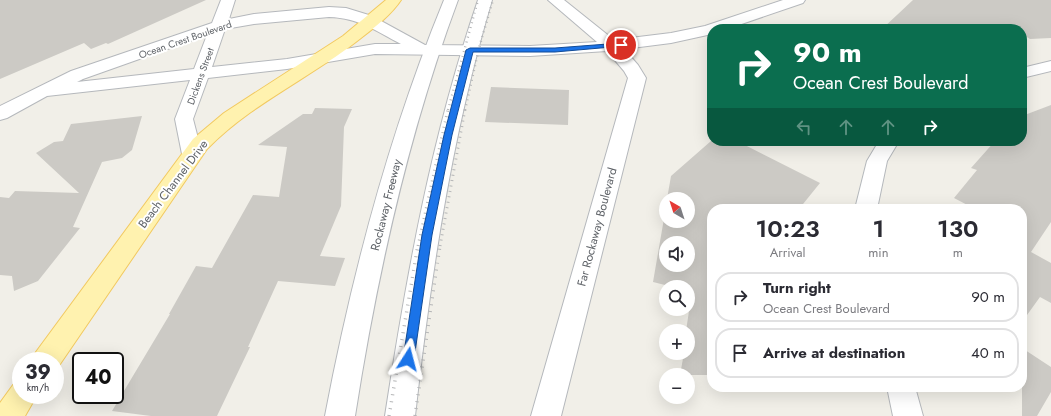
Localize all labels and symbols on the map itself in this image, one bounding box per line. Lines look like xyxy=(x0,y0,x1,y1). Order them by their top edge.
street label: Ocean Crest Boulevard xyxy=(137,17,234,62)
pin xyxy=(604,28,638,62)
street label: Dickens Street xyxy=(183,45,218,107)
street label: Beach Channel Drive xyxy=(134,136,212,232)
street label: Rockaway Freeway xyxy=(366,157,406,253)
street label: Far Rockaway Boulevard xyxy=(572,166,622,288)
north arrow xyxy=(659,192,695,228)
position arrow xyxy=(387,338,429,380)
speed limit sign: 40 xyxy=(72,352,124,404)

